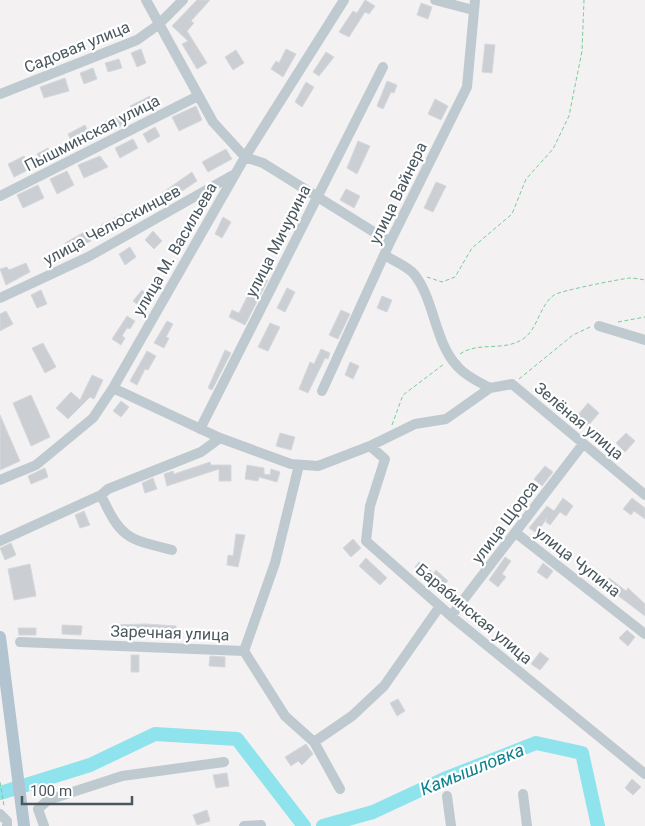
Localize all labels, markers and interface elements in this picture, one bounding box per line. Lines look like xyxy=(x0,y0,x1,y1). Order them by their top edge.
street label: Садовая улица xyxy=(21,17,133,77)
street label: Пышминская улица xyxy=(21,91,163,175)
street label: улица Вайнера xyxy=(365,139,431,247)
street label: улица М. Васильева xyxy=(129,179,221,319)
street label: улица Челюскинцев xyxy=(40,181,184,269)
street label: улица Мичурина xyxy=(241,182,315,300)
street label: Зелёная улица xyxy=(531,378,627,464)
street label: улица Щорса xyxy=(468,477,542,567)
street label: улица Чупина xyxy=(532,523,624,601)
street label: Барабинская улица xyxy=(412,560,536,668)
street label: Заречная улица xyxy=(110,621,230,645)
water label: Камышловка xyxy=(417,739,527,799)
scale bar xyxy=(22,774,132,806)
text: 100 m xyxy=(30,782,72,800)

